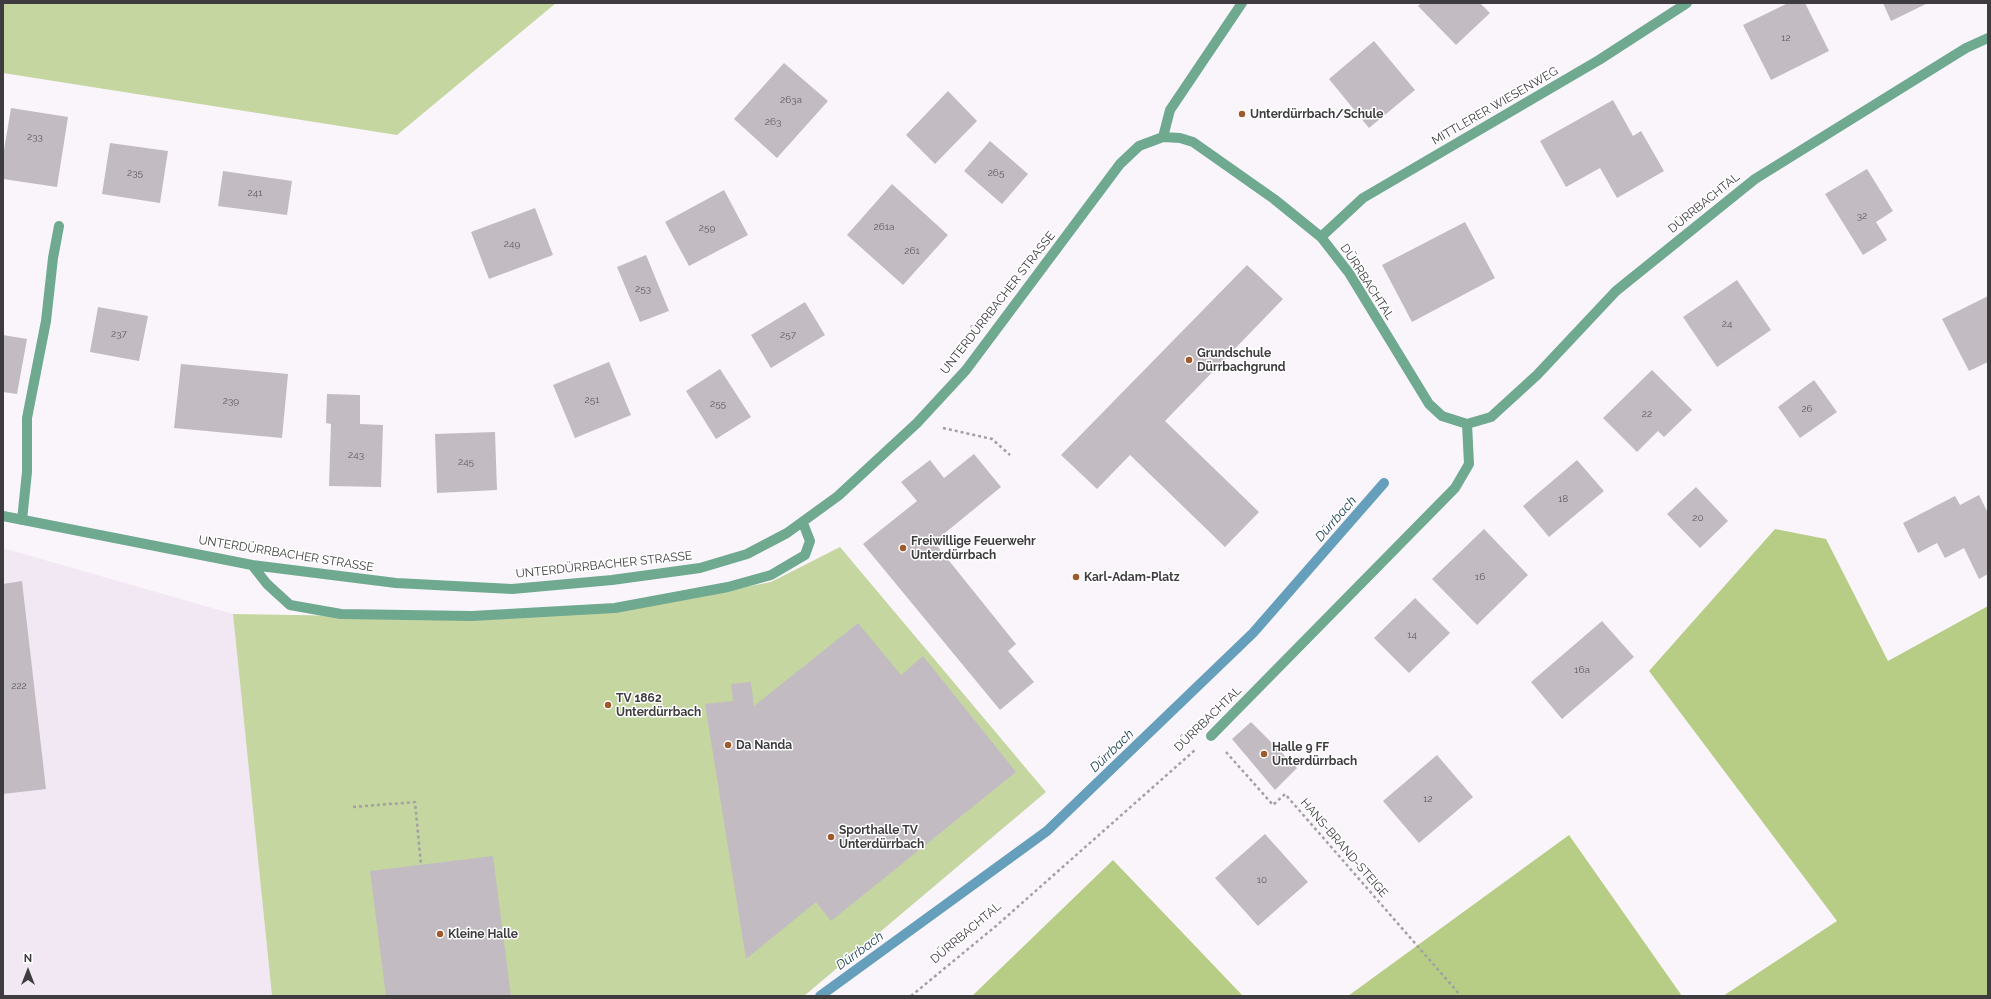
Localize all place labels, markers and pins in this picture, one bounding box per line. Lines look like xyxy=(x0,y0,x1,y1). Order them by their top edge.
place label: Unterdürrbach/Schule xyxy=(1250,107,1383,121)
marker: Unterdürrbach/Schule xyxy=(1237,109,1247,119)
place label: Grundschule Dürrbachgrund xyxy=(1197,346,1285,374)
marker: Grundschule Dürrbachgrund xyxy=(1184,355,1194,365)
place label: Freiwillige Feuerwehr Unterdürrbach xyxy=(911,534,1036,562)
marker: Freiwillige Feuerwehr Unterdürrbach xyxy=(898,543,908,553)
place label: Karl-Adam-Platz xyxy=(1084,570,1180,584)
marker: Karl-Adam-Platz xyxy=(1071,572,1081,582)
place label: TV 1862 Unterdürrbach xyxy=(616,691,701,719)
marker: TV 1862 Unterdürrbach xyxy=(603,700,613,710)
place label: Da Nanda xyxy=(736,738,792,752)
marker: Da Nanda xyxy=(723,740,733,750)
place label: Halle 9 FF Unterdürrbach xyxy=(1272,740,1357,768)
marker: Halle 9 FF Unterdürrbach xyxy=(1259,749,1269,759)
place label: Sporthalle TV Unterdürrbach xyxy=(839,823,924,851)
marker: Sporthalle TV Unterdürrbach xyxy=(826,832,836,842)
place label: Kleine Halle xyxy=(448,927,518,941)
marker: Kleine Halle xyxy=(435,929,445,939)

